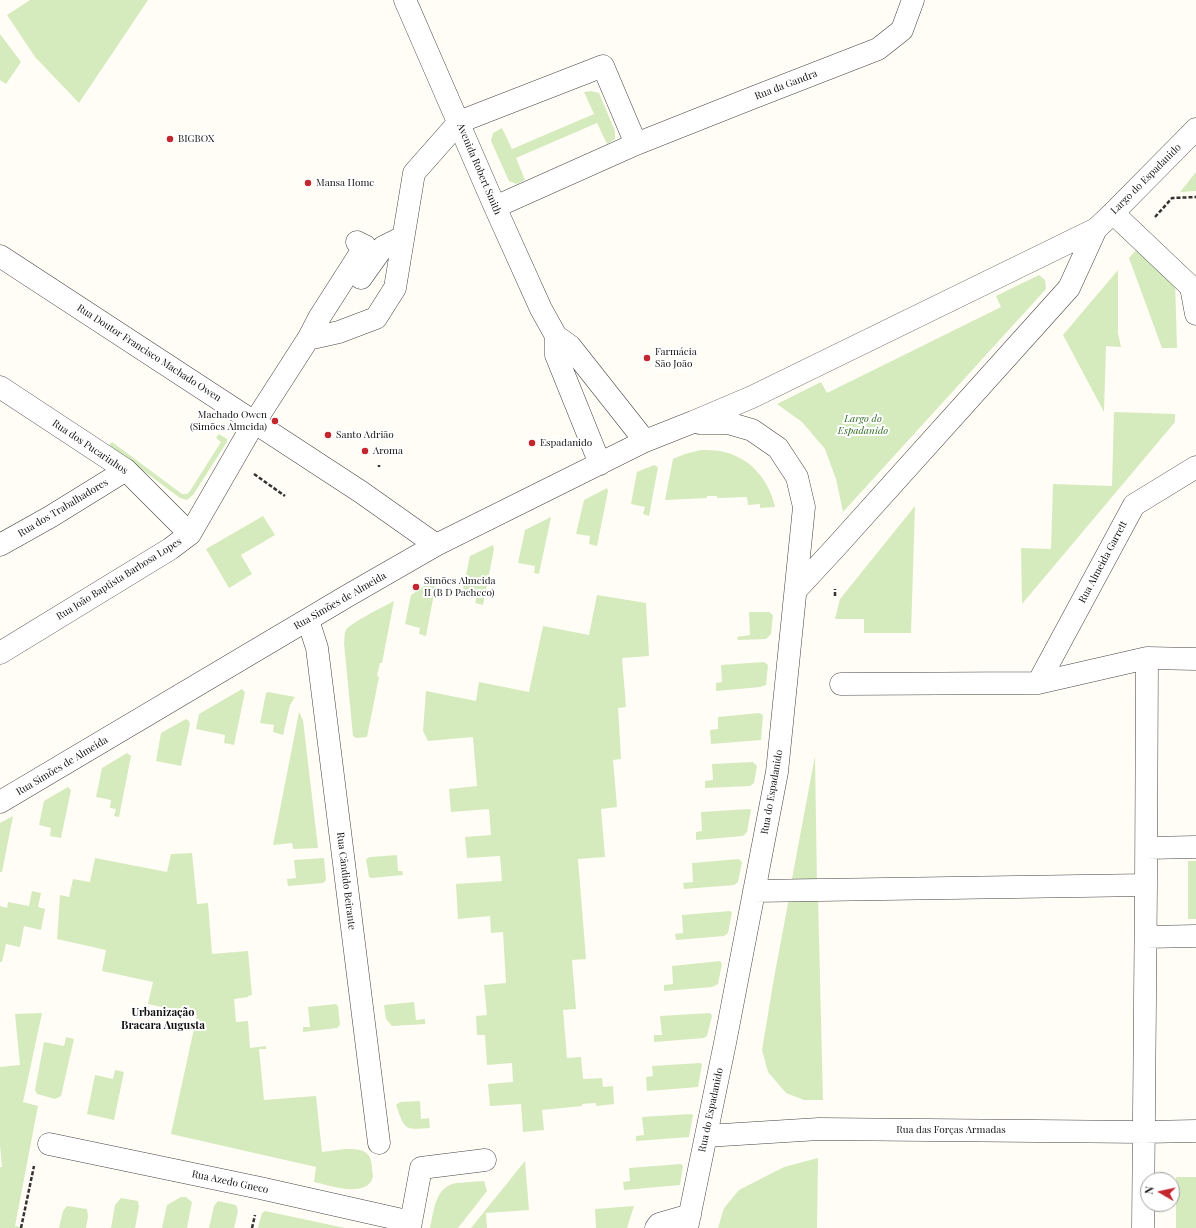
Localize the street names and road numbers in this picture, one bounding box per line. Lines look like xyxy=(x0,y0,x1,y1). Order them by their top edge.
street label: Rua da Gandra xyxy=(753,68,819,102)
street label: Avenida Robert Smith xyxy=(454,122,504,216)
street label: Largo do Espadanido xyxy=(1108,141,1184,217)
street label: Rua Doutor Francisco Machado Owen xyxy=(75,302,223,404)
street label: Rua dos Pucarinhos xyxy=(50,417,130,477)
street label: Rua dos Trabalhadores xyxy=(16,476,110,540)
street label: Rua Almeida Garrett xyxy=(1076,519,1130,605)
street label: Rua João Baptista Barbosa Lopes xyxy=(54,535,184,623)
street label: Rua Simões de Almeida xyxy=(292,570,388,632)
street label: Rua Simões de Almeida xyxy=(14,734,110,798)
street label: Rua do Espadanido xyxy=(759,749,785,835)
street label: Rua Cândido Beirante xyxy=(334,831,358,931)
street label: Rua do Espadanido xyxy=(696,1067,726,1153)
street label: Rua das Forças Armadas xyxy=(896,1124,1006,1136)
street label: Rua Azedo Gneco xyxy=(191,1168,269,1196)

